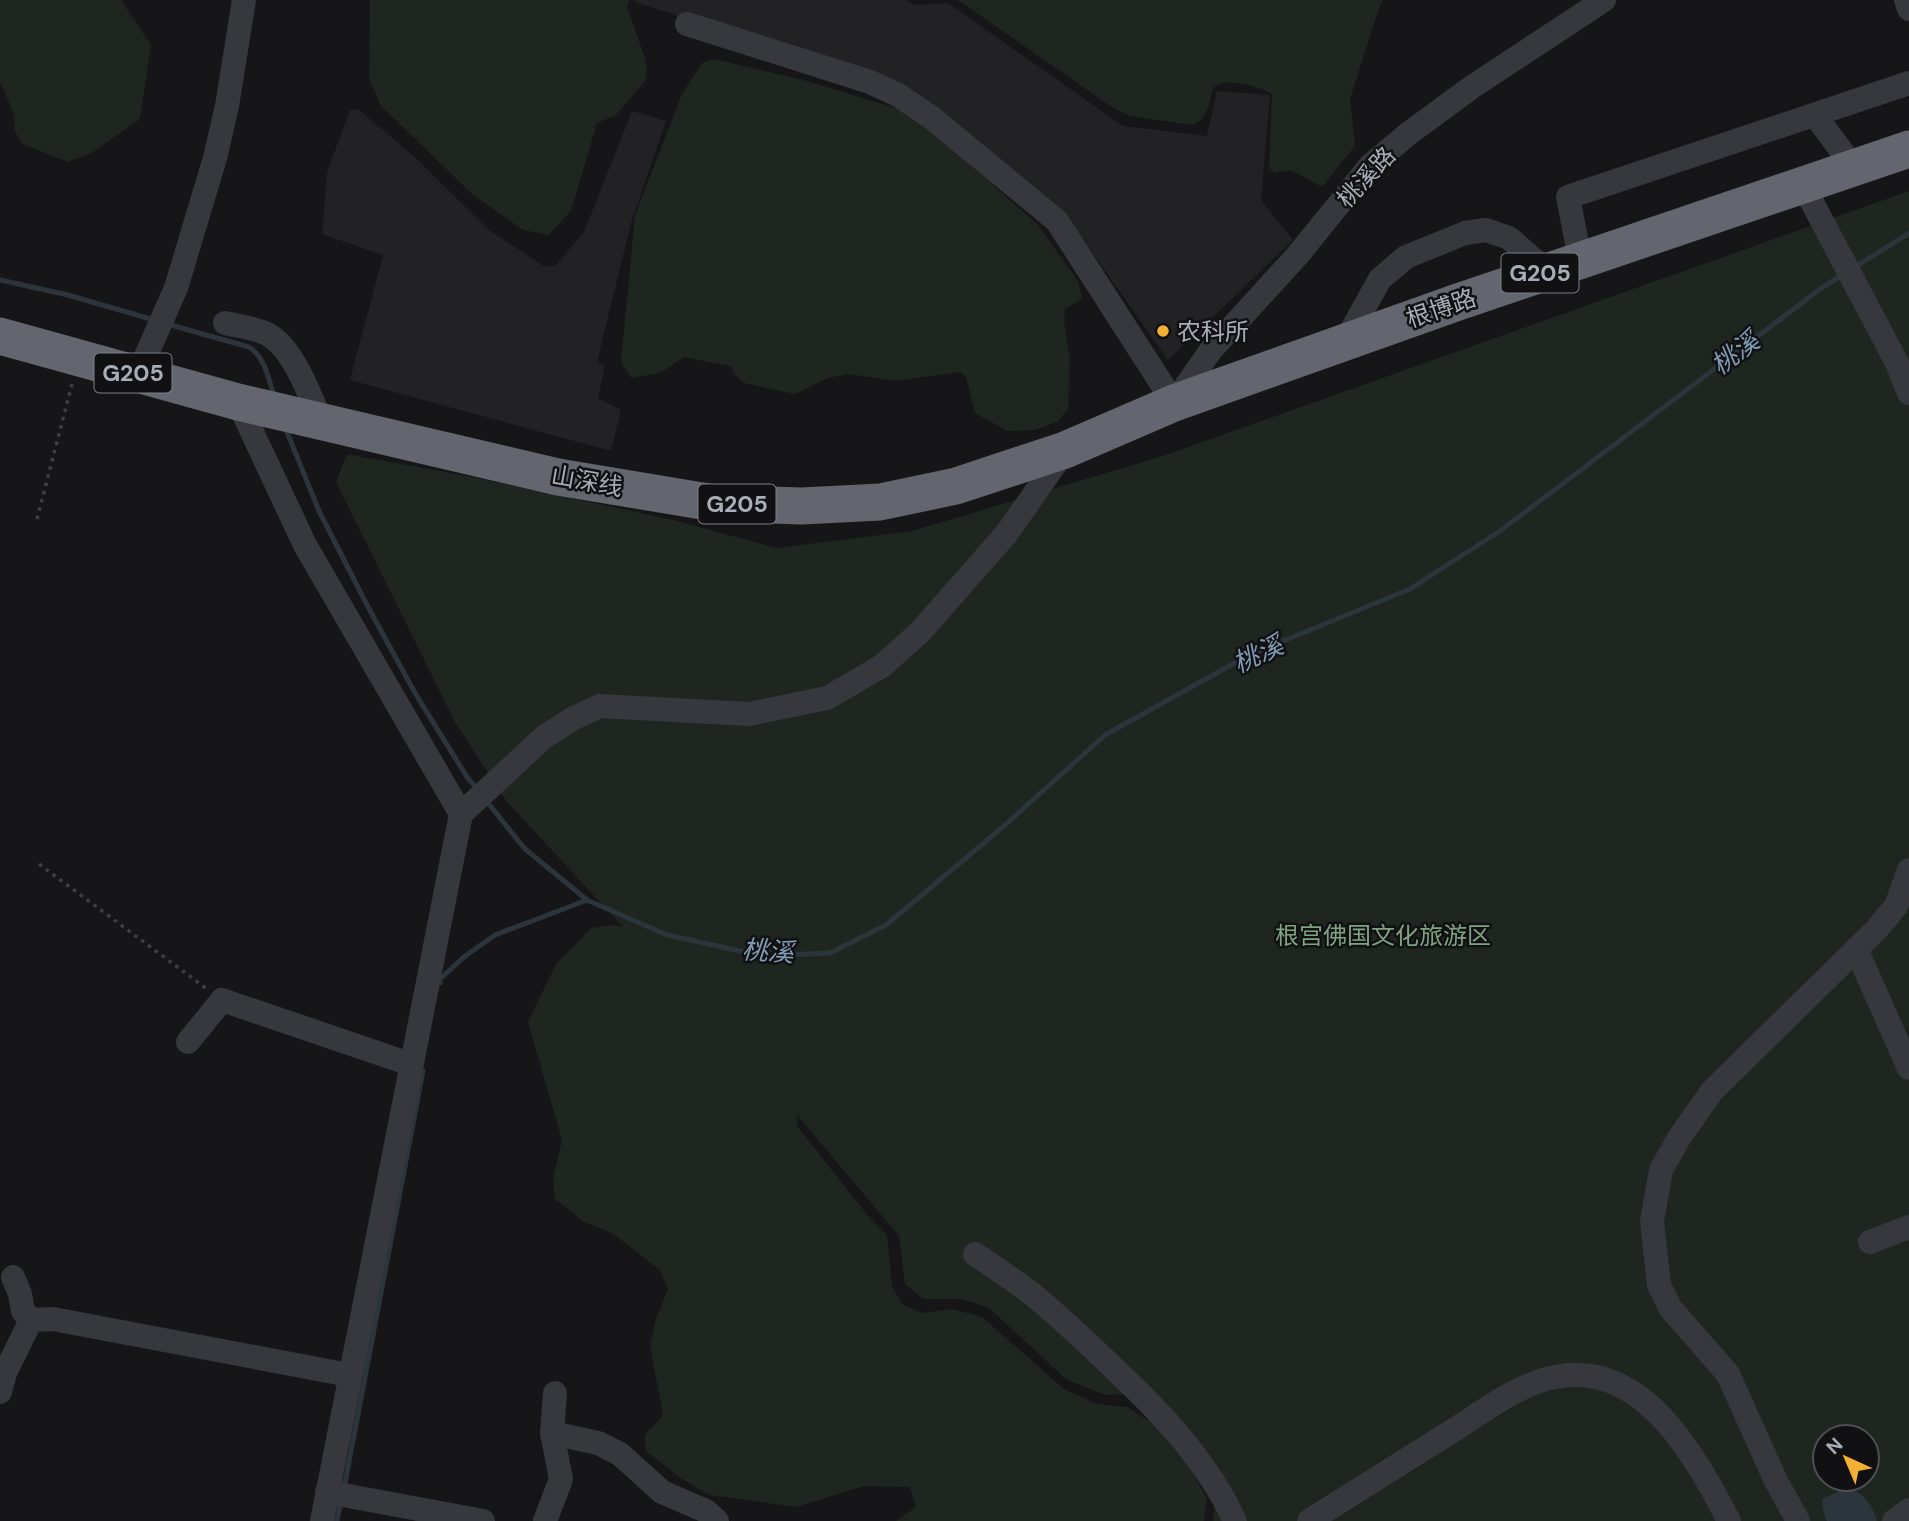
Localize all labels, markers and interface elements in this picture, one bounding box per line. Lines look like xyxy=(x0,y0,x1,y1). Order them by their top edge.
street label: 桃溪路 xyxy=(1330,140,1402,214)
road number: G205 xyxy=(1502,254,1578,292)
street label: 根博路 xyxy=(1402,282,1480,334)
place label: 农科所 xyxy=(1177,316,1249,347)
water label: 桃溪 xyxy=(1704,322,1768,382)
marker: 农科所 xyxy=(1155,323,1171,339)
road number: G205 xyxy=(94,354,172,392)
street label: 山深线 xyxy=(549,459,625,503)
road number: G205 xyxy=(698,484,776,524)
water label: 桃溪 xyxy=(1227,626,1291,680)
park label: 根宫佛国文化旅游区 xyxy=(1275,920,1491,951)
water label: 桃溪 xyxy=(741,932,798,970)
north arrow xyxy=(1811,1423,1881,1493)
text: N xyxy=(1821,1432,1848,1460)

